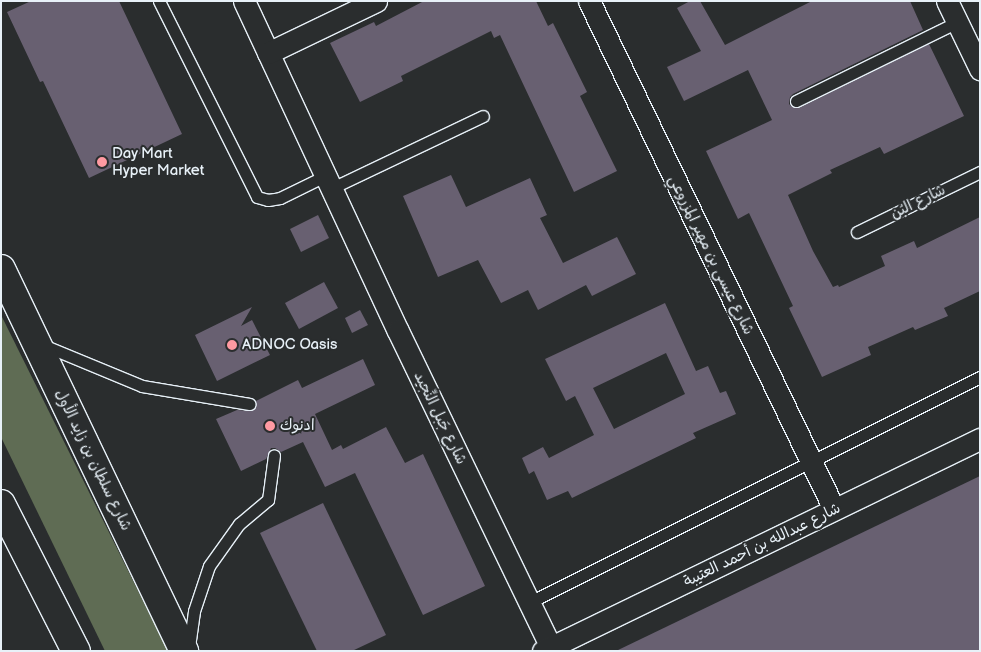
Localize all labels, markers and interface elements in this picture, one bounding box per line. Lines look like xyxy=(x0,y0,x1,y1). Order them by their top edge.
place label: Day Mart Hyper Market xyxy=(112,144,204,179)
marker: Day Mart Hyper Market xyxy=(96,156,108,168)
street label: شارع عيسى بن مهير المزروعي xyxy=(665,172,757,338)
street label: شارع البُن xyxy=(888,181,948,223)
place label: ADNOC Oasis xyxy=(242,336,337,354)
marker: ADNOC Oasis xyxy=(226,339,238,351)
street label: شارع جَبل النِّجيد xyxy=(410,369,470,467)
street label: شارع سلطان بن زايد الأول xyxy=(51,387,135,533)
place label: ادنوك xyxy=(280,417,315,435)
marker: ادنوك xyxy=(264,420,276,432)
street label: شارع عبدالله بن أحمد العتيبة xyxy=(681,499,843,591)

